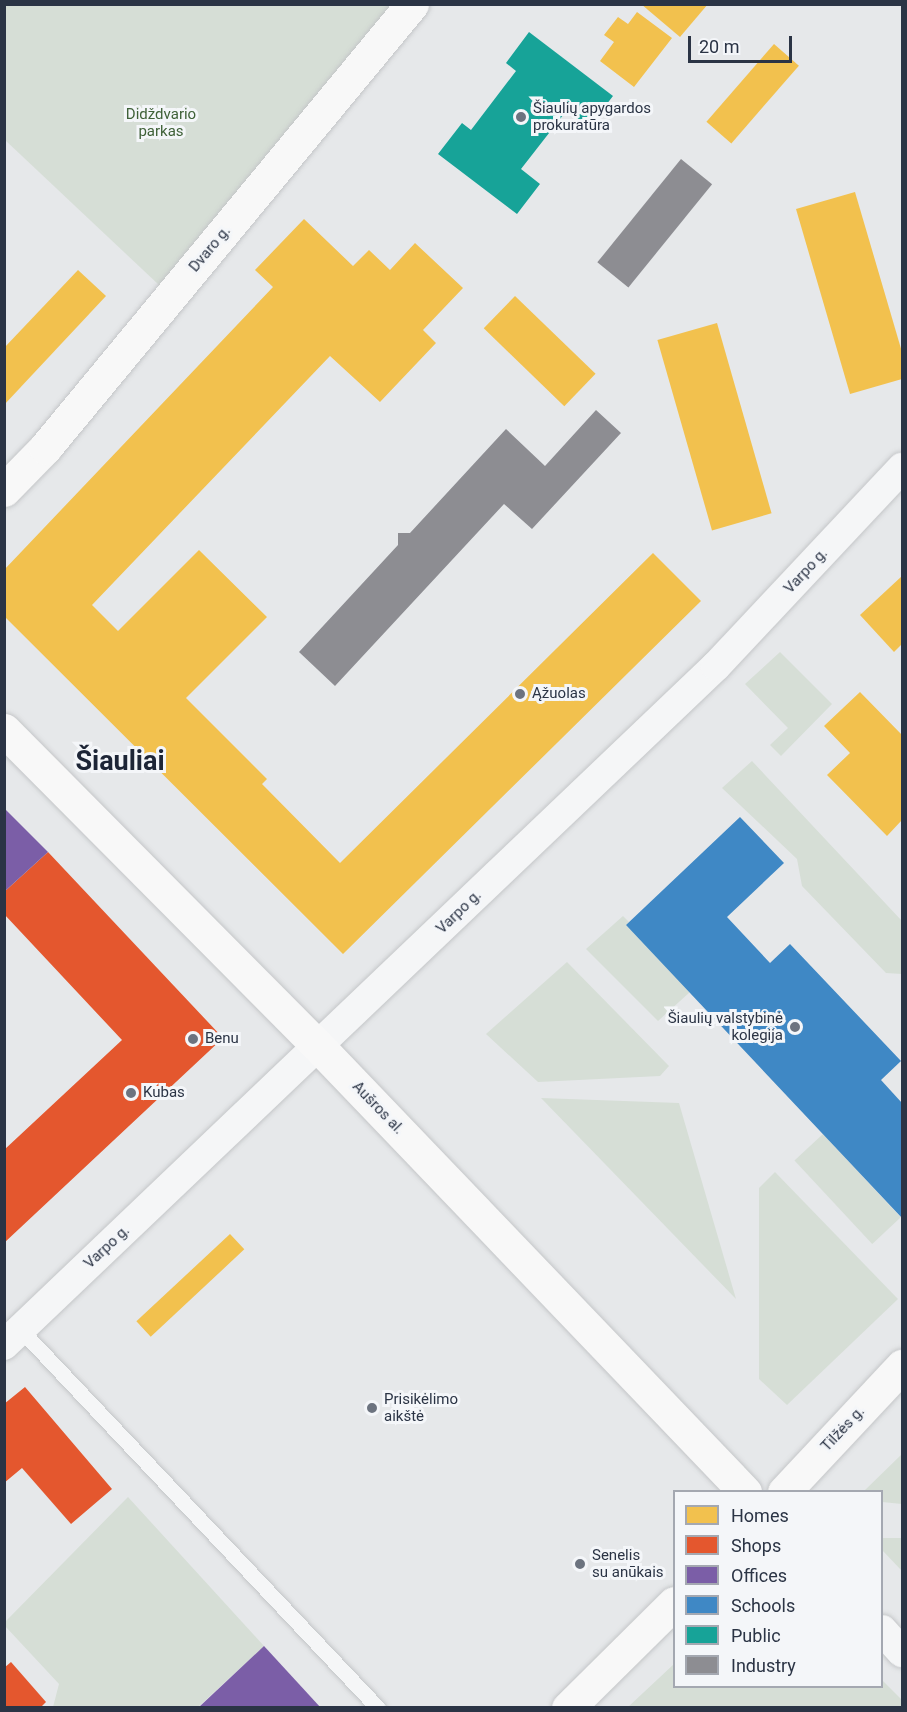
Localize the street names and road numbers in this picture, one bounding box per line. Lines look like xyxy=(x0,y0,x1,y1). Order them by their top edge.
street label: Dvaro g. xyxy=(186,222,234,276)
street label: Varpo g. xyxy=(780,545,832,597)
street label: Varpo g. xyxy=(433,886,485,938)
street label: Aušros al. xyxy=(348,1078,408,1138)
street label: Varpo g. xyxy=(81,1221,133,1273)
street label: Tilžės g. xyxy=(818,1403,868,1455)

